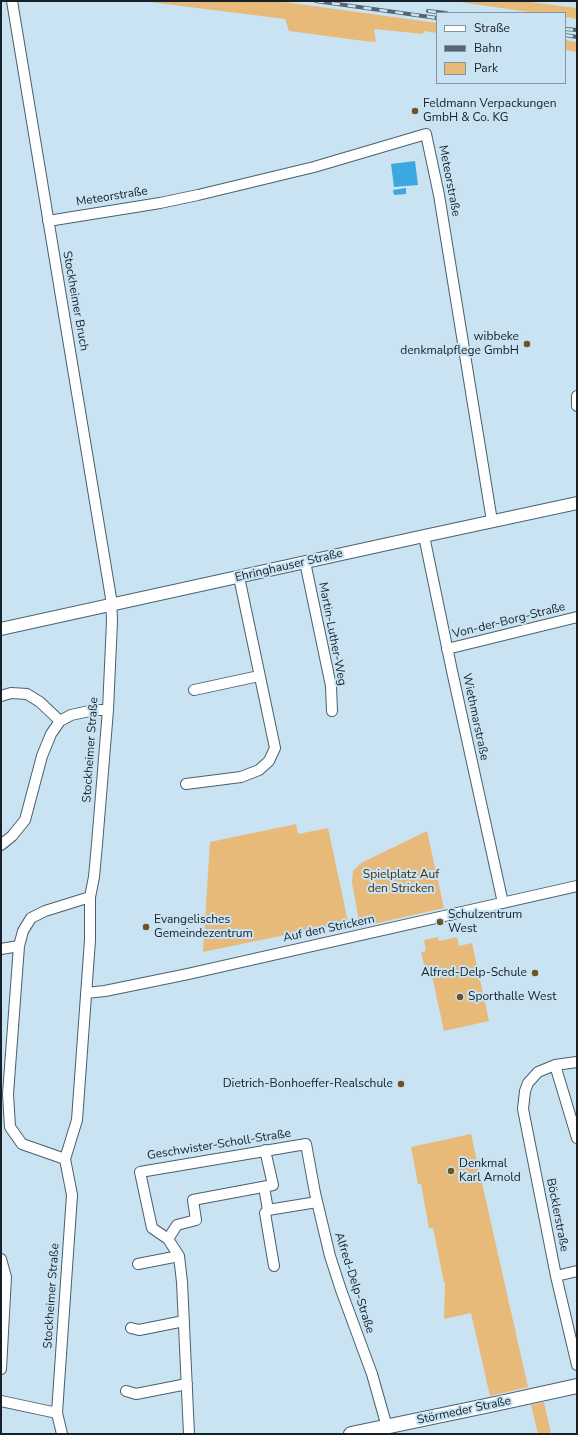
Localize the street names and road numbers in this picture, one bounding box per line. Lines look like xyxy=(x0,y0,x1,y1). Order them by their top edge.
street label: Meteorstraße xyxy=(435,144,463,218)
street label: Meteorstraße xyxy=(75,184,149,210)
street label: Stockheimer Bruch xyxy=(59,250,91,352)
street label: Ehringhauser Straße xyxy=(234,547,344,585)
street label: Martin-Luther-Weg xyxy=(315,581,349,687)
street label: Von-der-Borg-Straße xyxy=(451,600,567,642)
street label: Wiethmarstraße xyxy=(459,672,491,762)
street label: Stockheimer Straße xyxy=(80,697,102,803)
street label: Auf den Strickern xyxy=(282,912,376,946)
street label: Geschwister-Scholl-Straße xyxy=(146,1127,292,1163)
street label: Böcklerstraße xyxy=(543,1177,571,1253)
street label: Alfred-Delp-Straße xyxy=(331,1231,377,1335)
street label: Stockheimer Straße xyxy=(41,1243,63,1349)
street label: Störmeder Straße xyxy=(416,1394,512,1428)

